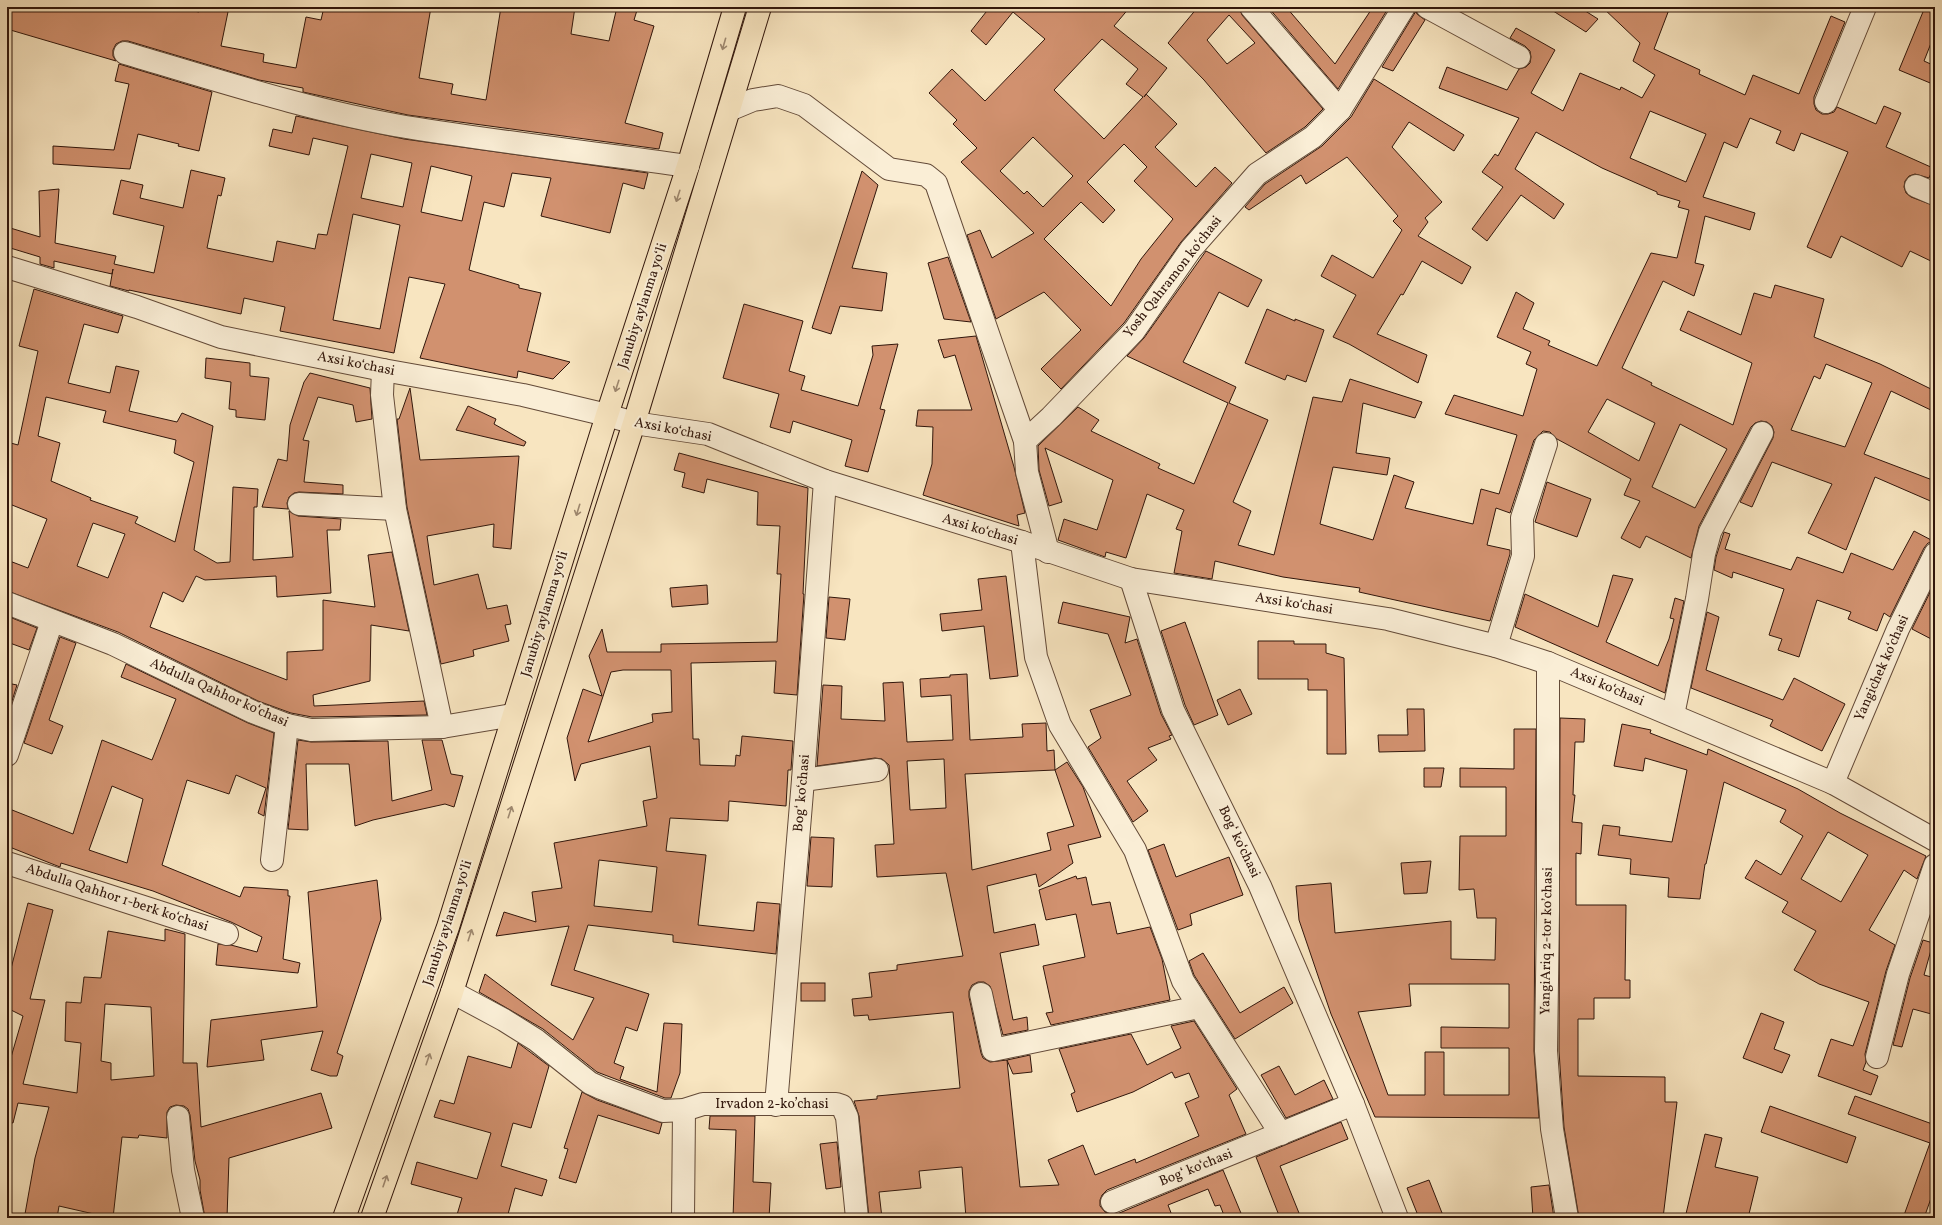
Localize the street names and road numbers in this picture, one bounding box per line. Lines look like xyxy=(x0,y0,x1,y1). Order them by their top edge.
street label: Yosh Qahramon koʻchasi xyxy=(1119,212,1227,342)
street label: Janubiy aylanma yoʻli xyxy=(614,241,672,371)
street label: Axsi koʻchasi xyxy=(316,347,396,381)
street label: Axsi koʻchasi xyxy=(633,413,713,447)
street label: Axsi koʻchasi xyxy=(940,509,1020,551)
street label: Janubiy aylanma yoʻli xyxy=(517,549,573,679)
street label: Axsi koʻchasi xyxy=(1254,588,1334,620)
street label: Yangichek koʻchasi xyxy=(1850,612,1914,724)
street label: Abdulla Qahhor koʻchasi xyxy=(147,654,291,732)
street label: Axsi koʻchasi xyxy=(1567,663,1647,711)
street label: Bogʻ koʻchasi xyxy=(789,753,815,833)
street label: Bogʻ koʻchasi xyxy=(1213,803,1265,881)
street label: Janubiy aylanma yoʻli xyxy=(419,858,477,988)
street label: Аbdulla Qahhor 1-berk koʻchasi xyxy=(23,859,211,937)
street label: YangiАriq 2-tor koʼchasi xyxy=(1536,867,1558,1015)
street label: Irvadon 2-koʼchasi xyxy=(715,1095,829,1114)
street label: Bogʻ koʻchasi xyxy=(1156,1145,1236,1191)

